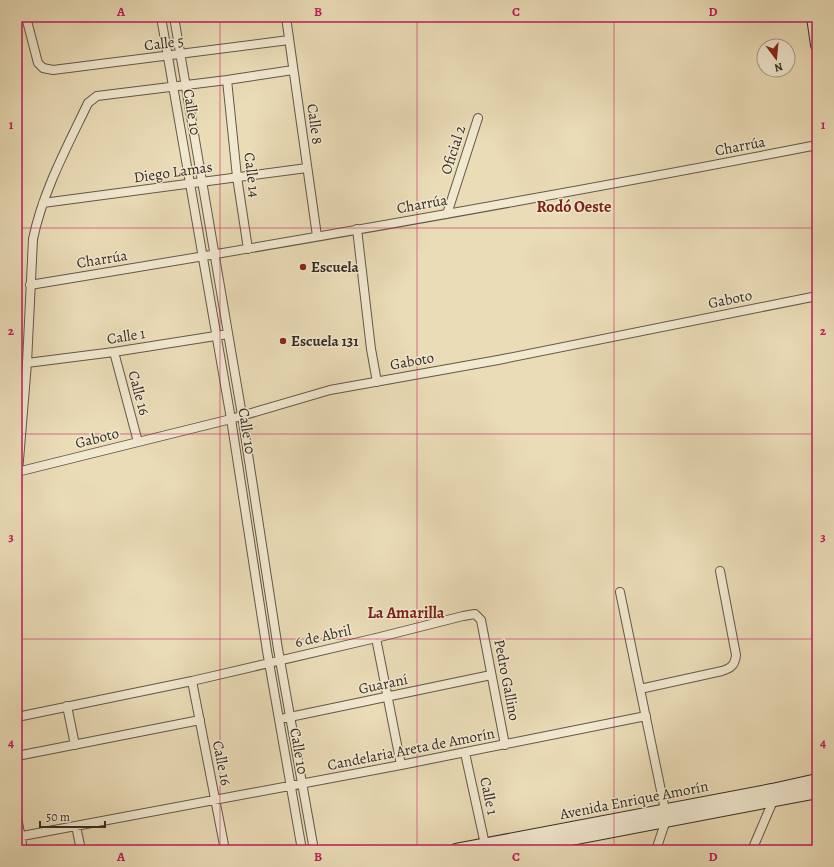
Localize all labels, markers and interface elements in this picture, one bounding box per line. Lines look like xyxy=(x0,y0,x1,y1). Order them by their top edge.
text: A xyxy=(116,3,126,20)
text: B xyxy=(314,3,322,20)
text: C xyxy=(512,3,520,20)
text: D xyxy=(708,3,718,20)
street label: Calle 5 xyxy=(143,31,185,55)
north arrow xyxy=(756,38,796,78)
text: N xyxy=(773,59,785,75)
street label: Calle 10 xyxy=(178,87,206,137)
street label: Calle 8 xyxy=(302,102,328,146)
text: 1 xyxy=(9,116,14,133)
text: 1 xyxy=(821,116,826,133)
street label: Oficial 2 xyxy=(436,123,470,177)
street label: Charrúa xyxy=(713,131,767,161)
street label: Calle 14 xyxy=(239,151,265,199)
street label: Diego Lamas xyxy=(132,157,214,187)
street label: Charrúa xyxy=(395,190,449,218)
district label: Rodó Oeste xyxy=(537,196,611,218)
street label: Charrúa xyxy=(75,245,129,273)
place label: Escuela xyxy=(311,257,360,277)
marker: Escuela xyxy=(298,262,308,272)
street label: Gaboto xyxy=(706,285,754,313)
text: 2 xyxy=(8,322,15,339)
text: 2 xyxy=(820,322,827,339)
street label: Calle 1 xyxy=(105,323,147,349)
place label: Escuela 131 xyxy=(291,331,359,351)
marker: Escuela 131 xyxy=(278,336,288,346)
street label: Gaboto xyxy=(388,347,436,375)
street label: Calle 16 xyxy=(123,368,155,418)
street label: Calle 10 xyxy=(233,406,261,456)
street label: Gaboto xyxy=(73,423,121,453)
text: 3 xyxy=(8,528,14,545)
text: 3 xyxy=(820,528,826,545)
district label: La Amarilla xyxy=(367,602,445,624)
street label: 6 de Abril xyxy=(293,620,354,652)
street label: Pedro Gallino xyxy=(489,638,525,722)
street label: Guaraní xyxy=(357,669,409,699)
street label: Candelaria Areta de Amorín xyxy=(326,723,496,775)
street label: Calle 10 xyxy=(285,726,313,776)
text: 4 xyxy=(8,734,14,751)
text: 4 xyxy=(820,734,826,751)
street label: Calle 16 xyxy=(208,739,236,787)
street label: Calle 1 xyxy=(475,775,503,817)
street label: Avenida Enrique Amorín xyxy=(557,776,710,824)
scale bar xyxy=(40,803,105,829)
text: 50 m xyxy=(46,809,70,825)
text: A xyxy=(116,848,126,865)
text: B xyxy=(314,848,322,865)
text: C xyxy=(512,848,520,865)
text: D xyxy=(708,848,718,865)

